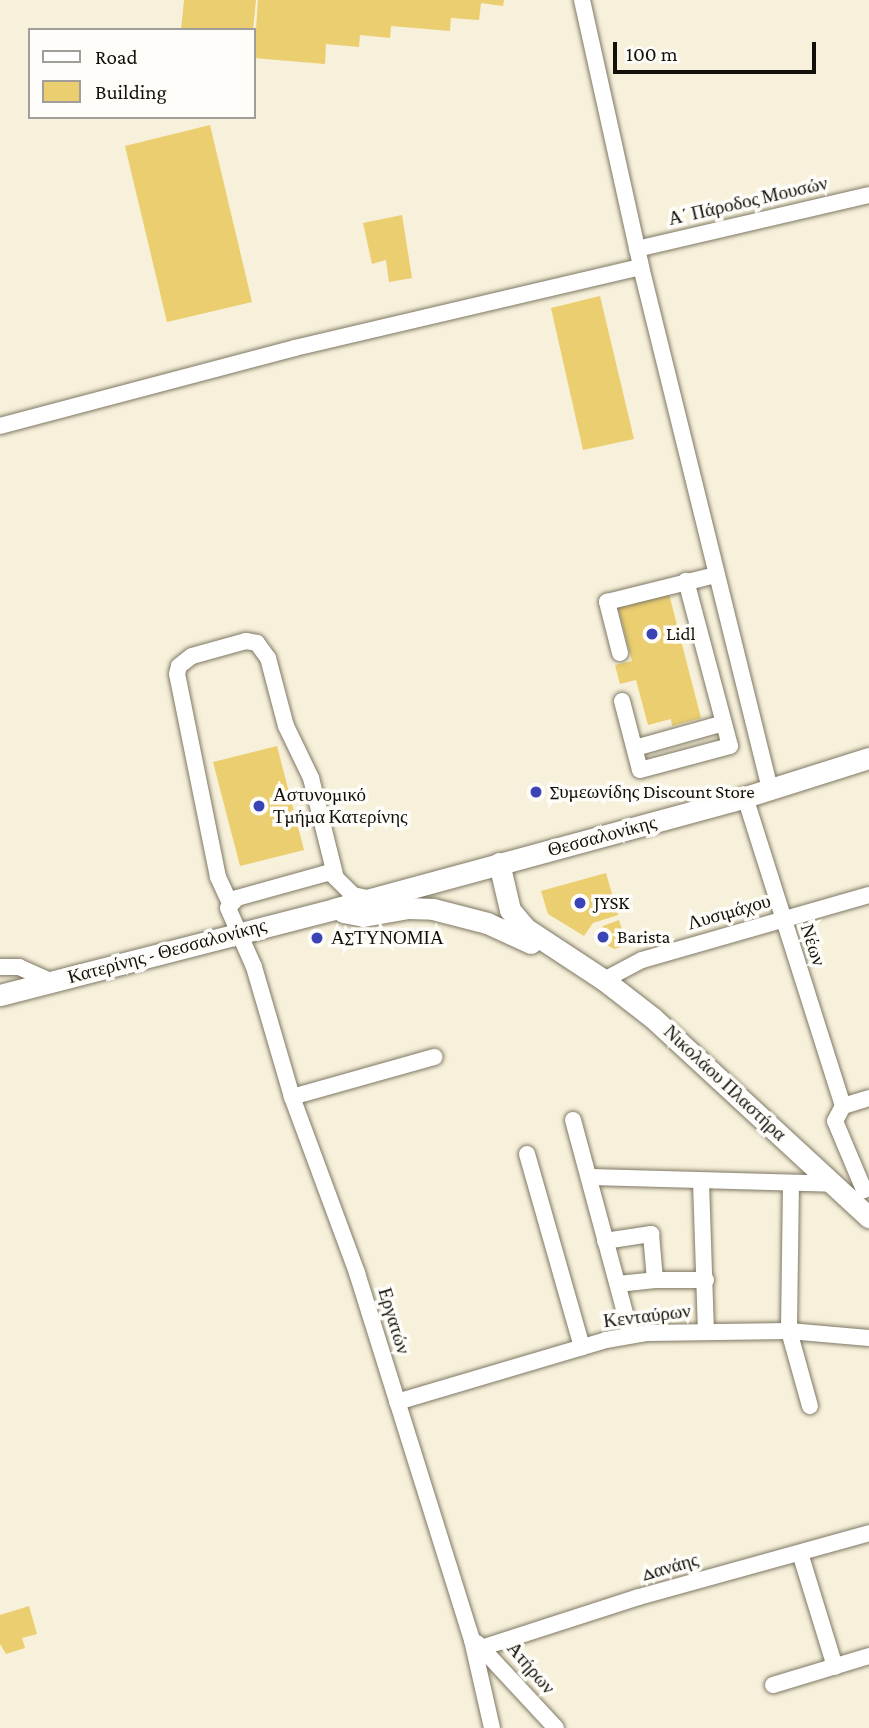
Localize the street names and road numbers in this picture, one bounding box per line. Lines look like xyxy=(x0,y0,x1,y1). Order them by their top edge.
street label: Α΄ Πάροδος Μουσών xyxy=(666,172,830,230)
street label: Θεσσαλονίκης xyxy=(545,811,659,861)
street label: Λυσιμάχου xyxy=(685,889,773,935)
street label: Κατερίνης - Θεσσαλονίκης xyxy=(65,913,269,989)
street label: Νέων xyxy=(796,921,830,969)
street label: Νικολάου Πλαστήρα xyxy=(659,1020,791,1146)
street label: Εργατών xyxy=(373,1285,415,1357)
street label: Κενταύρων xyxy=(602,1299,692,1333)
street label: Δανάης xyxy=(639,1548,701,1586)
street label: Ατήρων xyxy=(502,1637,560,1699)

